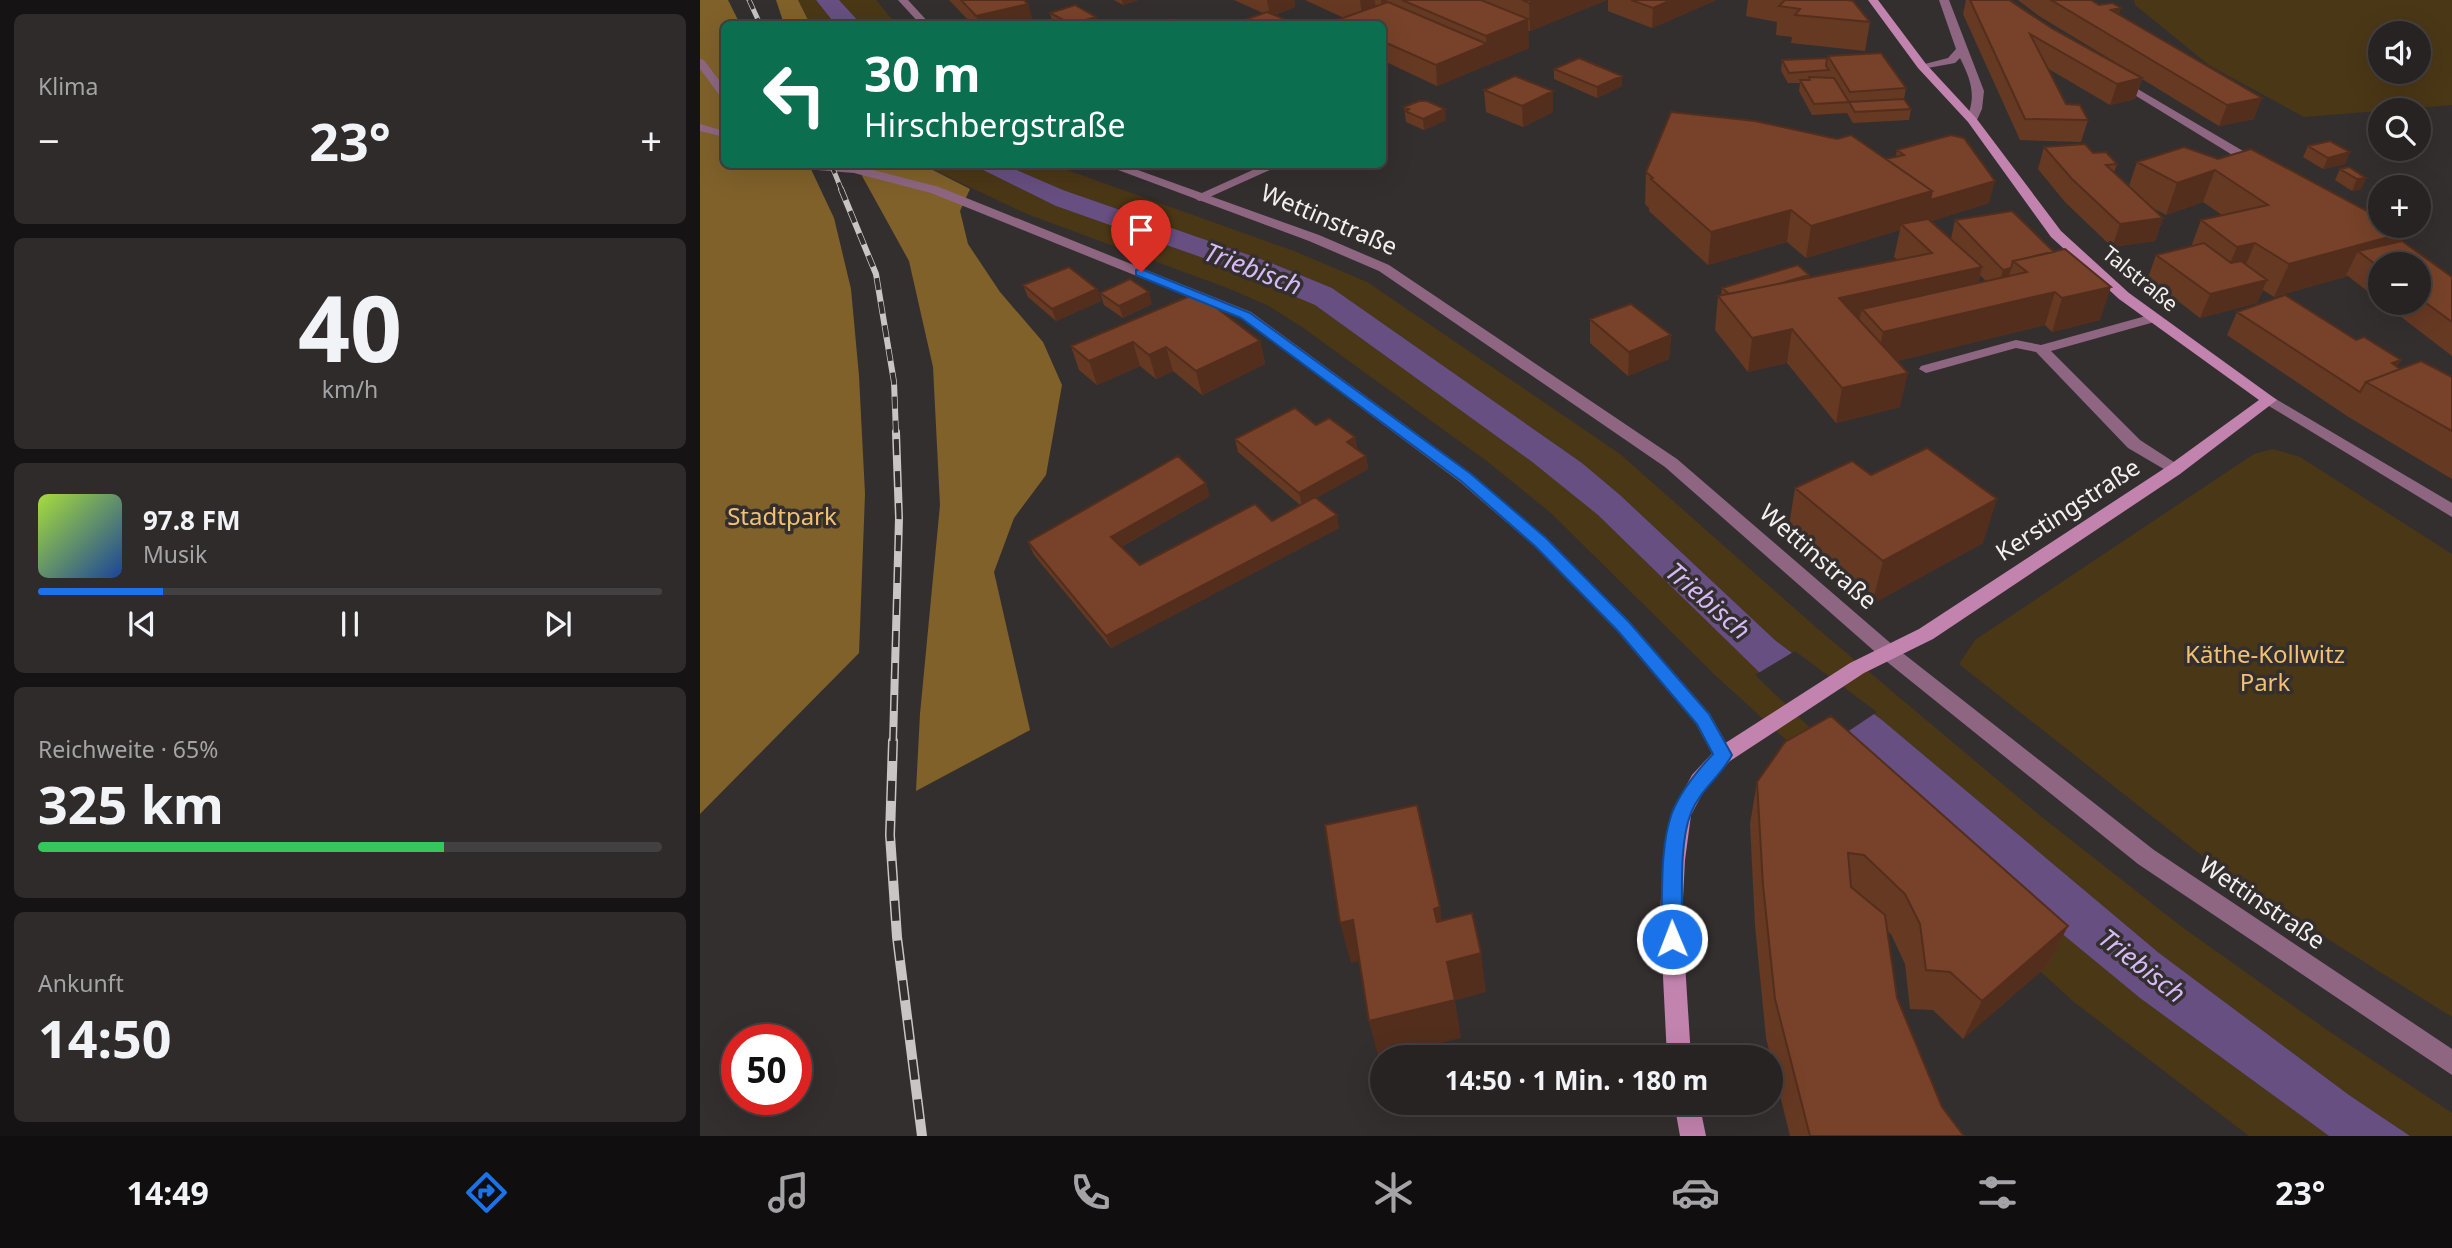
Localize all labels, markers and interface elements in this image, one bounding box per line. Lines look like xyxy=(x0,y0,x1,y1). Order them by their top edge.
map controls xyxy=(2368,21,2431,315)
button: sound xyxy=(2368,21,2431,84)
text: 30 m xyxy=(864,40,981,106)
icon: left xyxy=(749,49,840,140)
text: Klima xyxy=(38,70,99,102)
button: search xyxy=(2368,98,2431,161)
text: Hirschbergstraße xyxy=(864,103,1126,146)
text: 23° xyxy=(309,105,391,176)
text: − xyxy=(38,114,60,166)
text: + xyxy=(640,114,662,166)
street label: Wettinstraße xyxy=(1256,175,1403,262)
button: + xyxy=(2368,175,2431,238)
pin xyxy=(1111,200,1171,272)
icon: arrive xyxy=(1122,211,1160,249)
water label: Triebisch xyxy=(1199,233,1307,303)
street label: Talstraße xyxy=(2097,239,2184,317)
button: − xyxy=(2368,252,2431,315)
text: 40 xyxy=(298,265,402,389)
text: km/h xyxy=(322,373,378,405)
street label: Kerstingstraße xyxy=(1989,450,2146,568)
street label: Wettinstraße xyxy=(1753,496,1885,616)
park label: Stadtpark xyxy=(727,499,837,532)
text: 97.8 FM xyxy=(143,502,240,538)
text: Musik xyxy=(143,538,207,570)
water label: Triebisch xyxy=(1659,553,1759,647)
icon: previous xyxy=(123,605,161,643)
icon: pause xyxy=(331,605,369,643)
icon: next xyxy=(539,605,577,643)
park label: Käthe-Kollwitz Park xyxy=(2185,637,2345,698)
text: Reichweite · 65% xyxy=(38,733,218,765)
text: 325 km xyxy=(38,768,224,839)
street label: Wettinstraße xyxy=(2193,847,2332,956)
position arrow xyxy=(1635,902,1709,976)
water label: Triebisch xyxy=(2092,920,2194,1011)
text: Ankunft xyxy=(38,967,124,999)
text: 14:50 xyxy=(38,1002,172,1073)
speed limit sign: 50 xyxy=(721,1024,812,1115)
text: 14:50 · 1 Min. · 180 m xyxy=(1445,1062,1708,1098)
icon: directions xyxy=(462,1168,511,1217)
icon: music xyxy=(764,1168,813,1217)
icon: phone xyxy=(1066,1168,1115,1217)
icon: climate xyxy=(1369,1168,1418,1217)
icon: car xyxy=(1671,1168,1720,1217)
icon: filters xyxy=(1973,1168,2022,1217)
text: 14:49 xyxy=(127,1171,209,1214)
text: 23° xyxy=(2275,1171,2325,1214)

